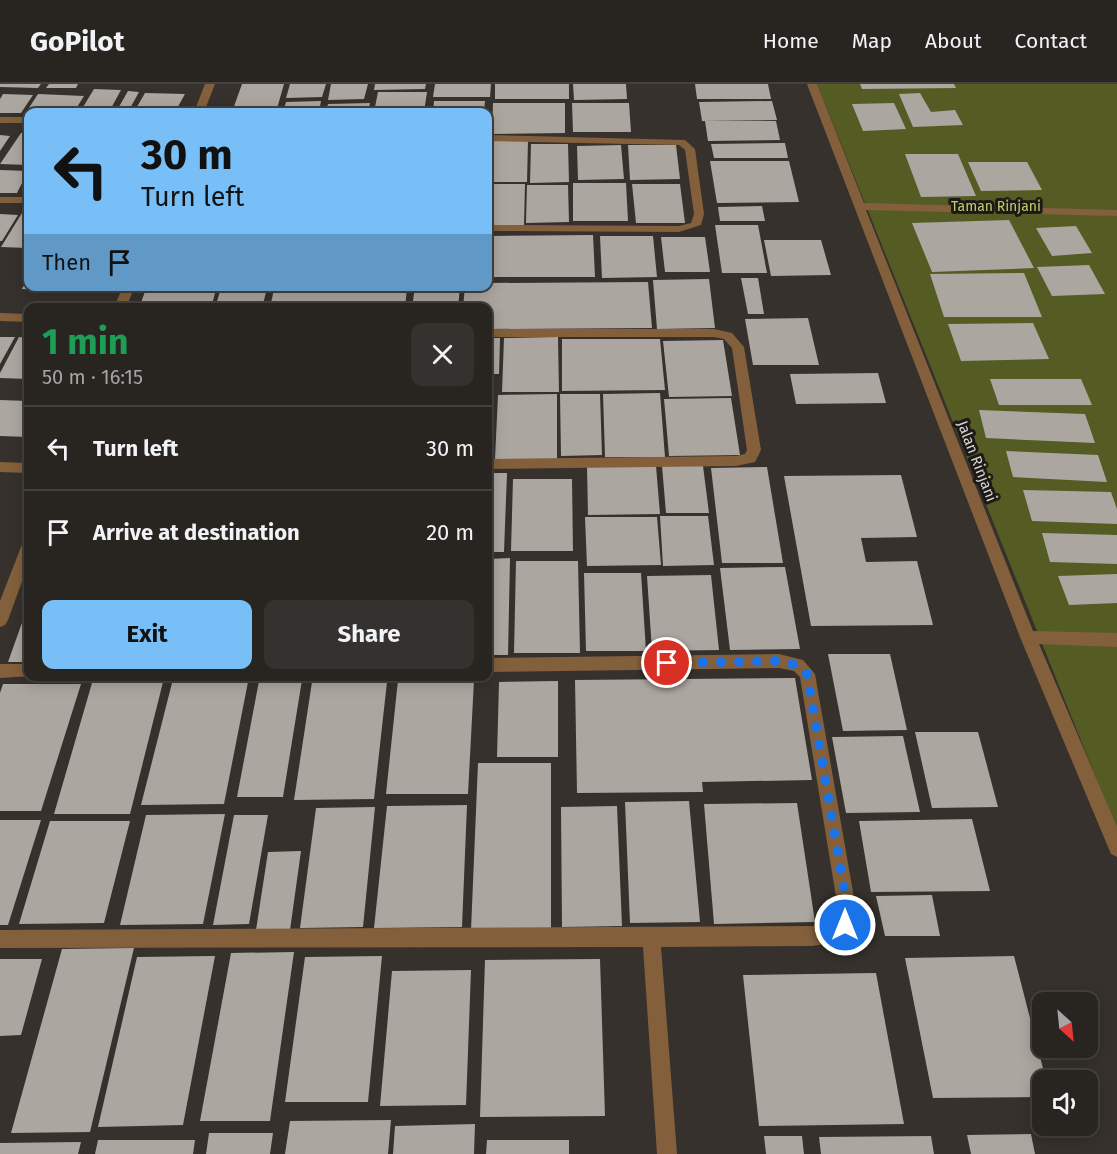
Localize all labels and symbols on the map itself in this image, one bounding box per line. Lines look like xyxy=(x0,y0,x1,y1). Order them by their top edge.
park label: Taman Rinjani xyxy=(951,198,1041,215)
street label: Jalan Rinjani xyxy=(953,418,1001,504)
pin xyxy=(641,637,692,688)
position arrow xyxy=(813,893,877,957)
north arrow xyxy=(1032,992,1098,1058)

